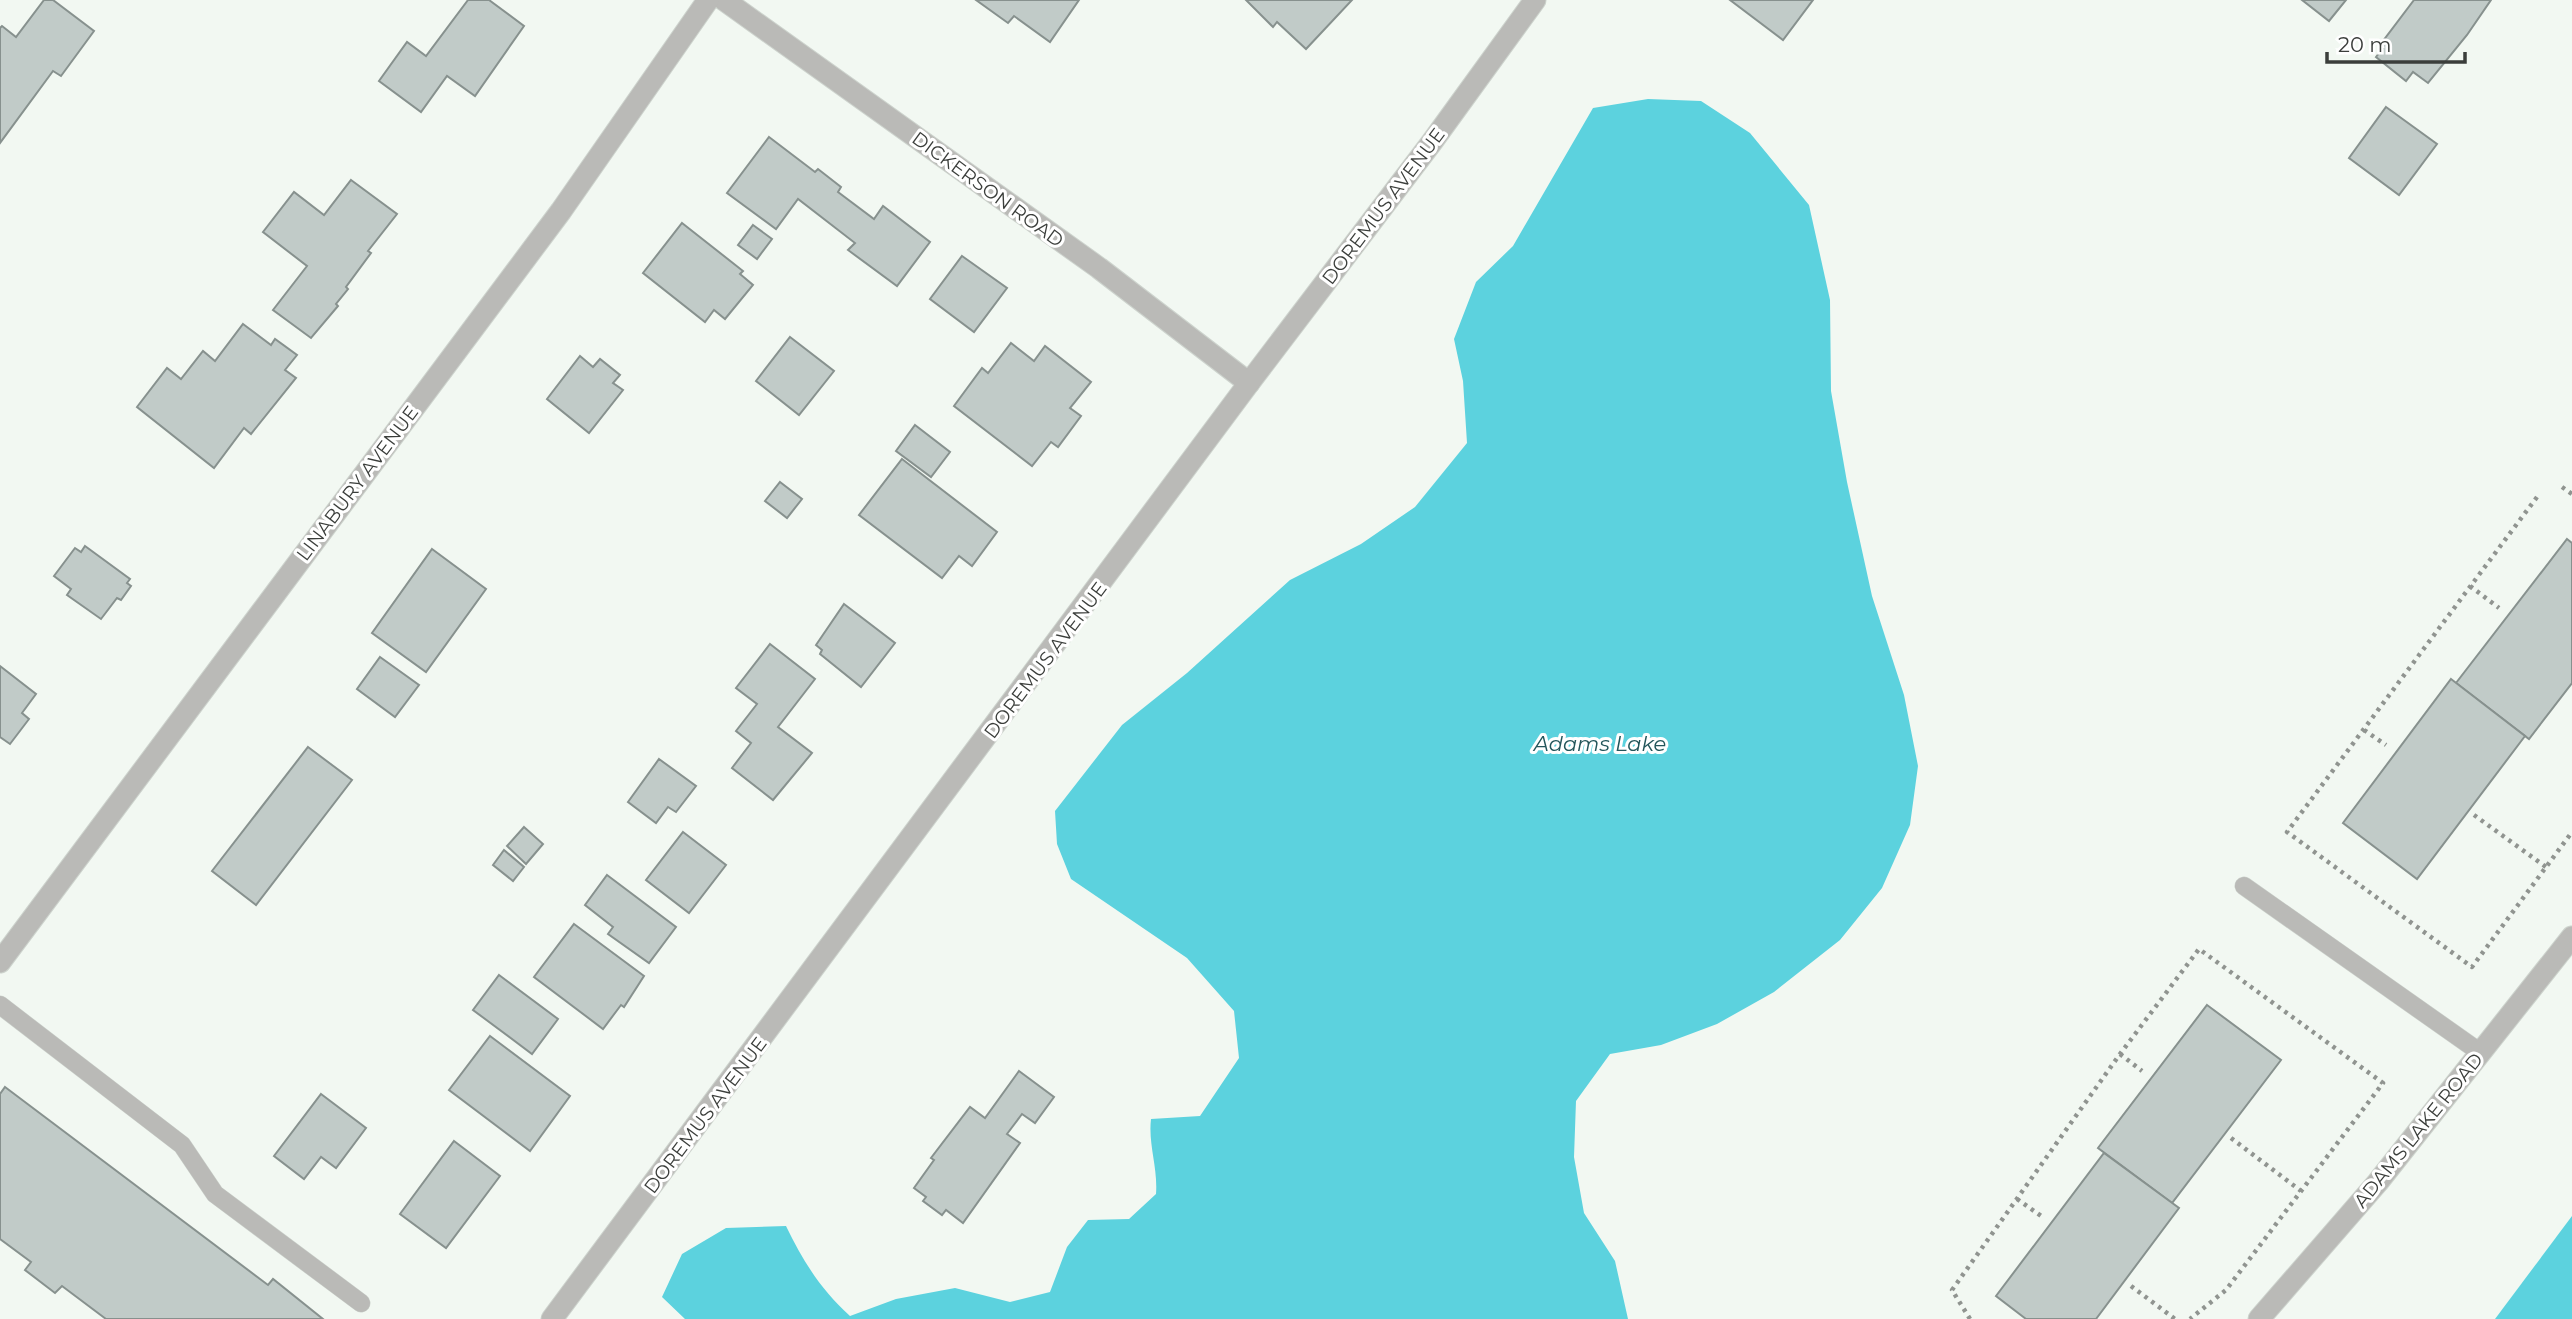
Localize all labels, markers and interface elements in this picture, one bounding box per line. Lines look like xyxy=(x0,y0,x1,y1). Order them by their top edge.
scale bar xyxy=(2327,21,2465,65)
text: 20 m xyxy=(2338,32,2392,57)
street label: DOREMUS AVENUE xyxy=(1317,124,1450,289)
street label: DICKERSON ROAD xyxy=(907,127,1068,252)
street label: LINABURY AVENUE xyxy=(292,401,423,565)
street label: DOREMUS AVENUE xyxy=(979,578,1112,743)
water label: Adams Lake xyxy=(1532,731,1666,756)
street label: DOREMUS AVENUE xyxy=(639,1033,772,1198)
street label: ADAMS LAKE ROAD xyxy=(2349,1048,2488,1212)

